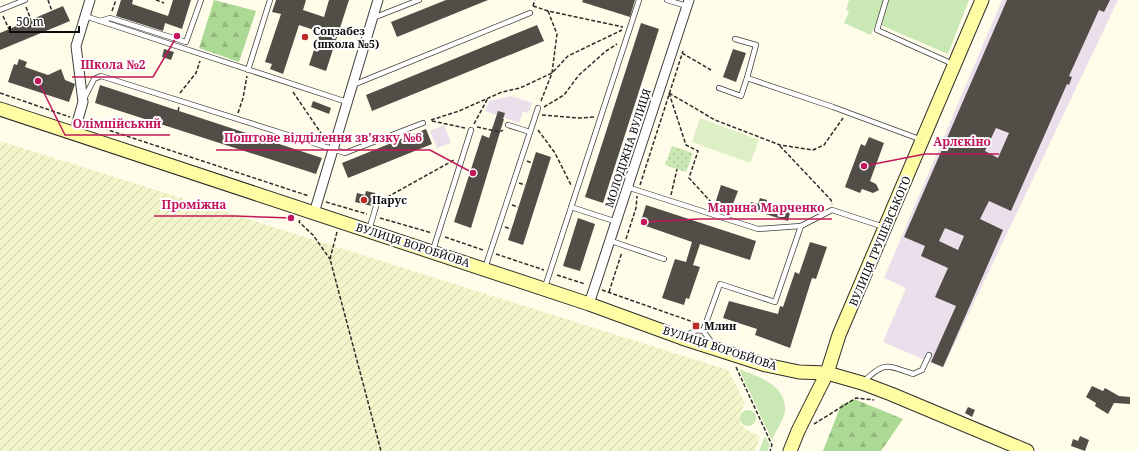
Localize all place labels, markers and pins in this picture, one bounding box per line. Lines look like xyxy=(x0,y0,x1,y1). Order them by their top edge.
place label: Соцзабез (школа №5) xyxy=(313,23,380,51)
marker: Соцзабез (школа №5) xyxy=(300,32,310,42)
callout: Школа №2 xyxy=(72,53,153,77)
callout: Олімпійський xyxy=(65,111,170,135)
callout: Поштове відділення зв'язку №6 xyxy=(216,126,430,150)
callout: Арлєкіно xyxy=(925,130,999,154)
callout: Проміжна xyxy=(154,192,235,216)
place label: Парус xyxy=(372,192,407,207)
marker: Парус xyxy=(359,195,369,205)
callout: Марина Марченко xyxy=(699,195,832,219)
place label: Млин xyxy=(704,318,737,333)
marker: Млин xyxy=(691,321,701,331)

